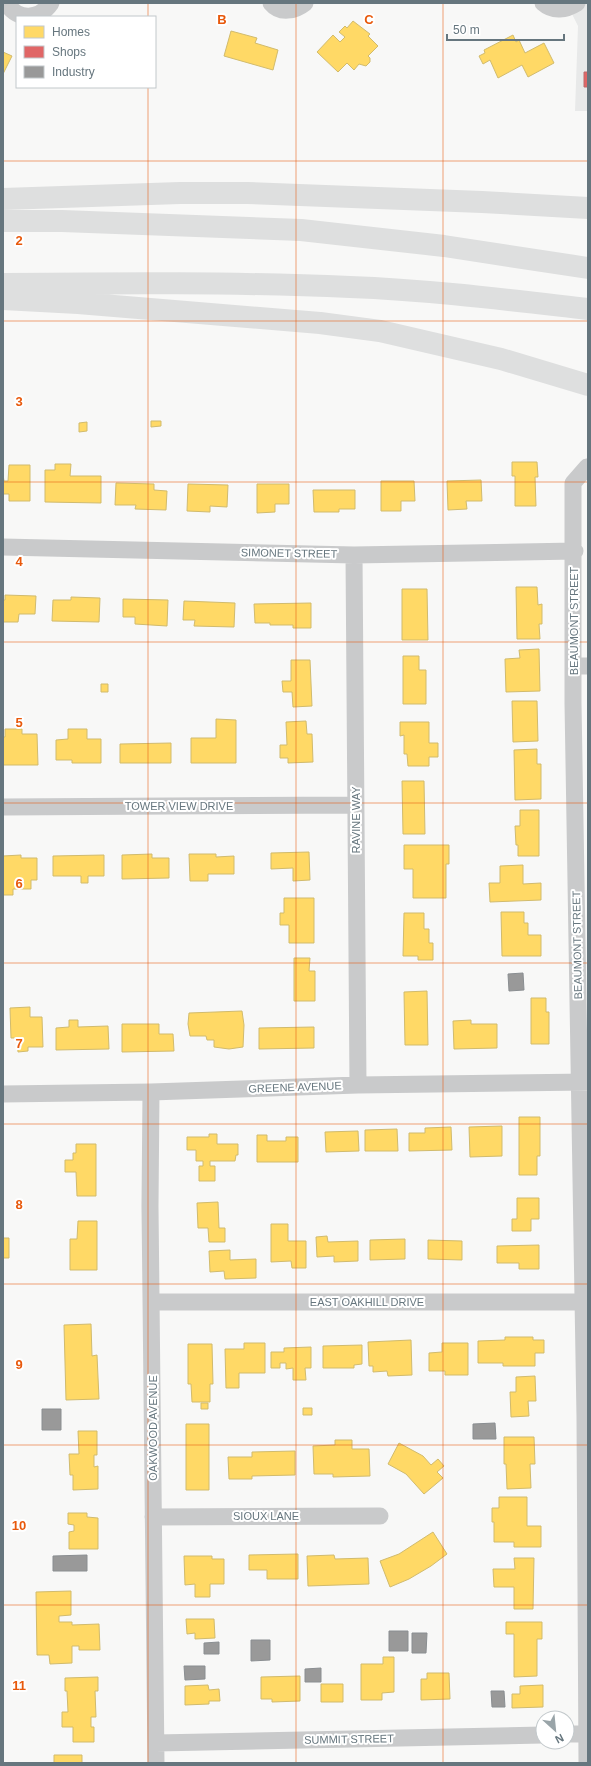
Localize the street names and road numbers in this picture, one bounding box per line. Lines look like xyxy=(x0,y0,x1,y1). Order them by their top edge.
street label: SIMONET STREET xyxy=(241,546,338,560)
street label: BEAUMONT STREET xyxy=(568,566,580,675)
street label: RAVINE WAY xyxy=(350,786,362,854)
street label: TOWER VIEW DRIVE xyxy=(125,800,233,812)
street label: BEAUMONT STREET xyxy=(570,890,584,999)
street label: GREENE AVENUE xyxy=(248,1079,342,1095)
street label: EAST OAKHILL DRIVE xyxy=(310,1296,424,1308)
street label: OAKWOOD AVENUE xyxy=(147,1375,159,1481)
street label: SIOUX LANE xyxy=(233,1510,299,1522)
street label: SUMMIT STREET xyxy=(304,1732,394,1746)

